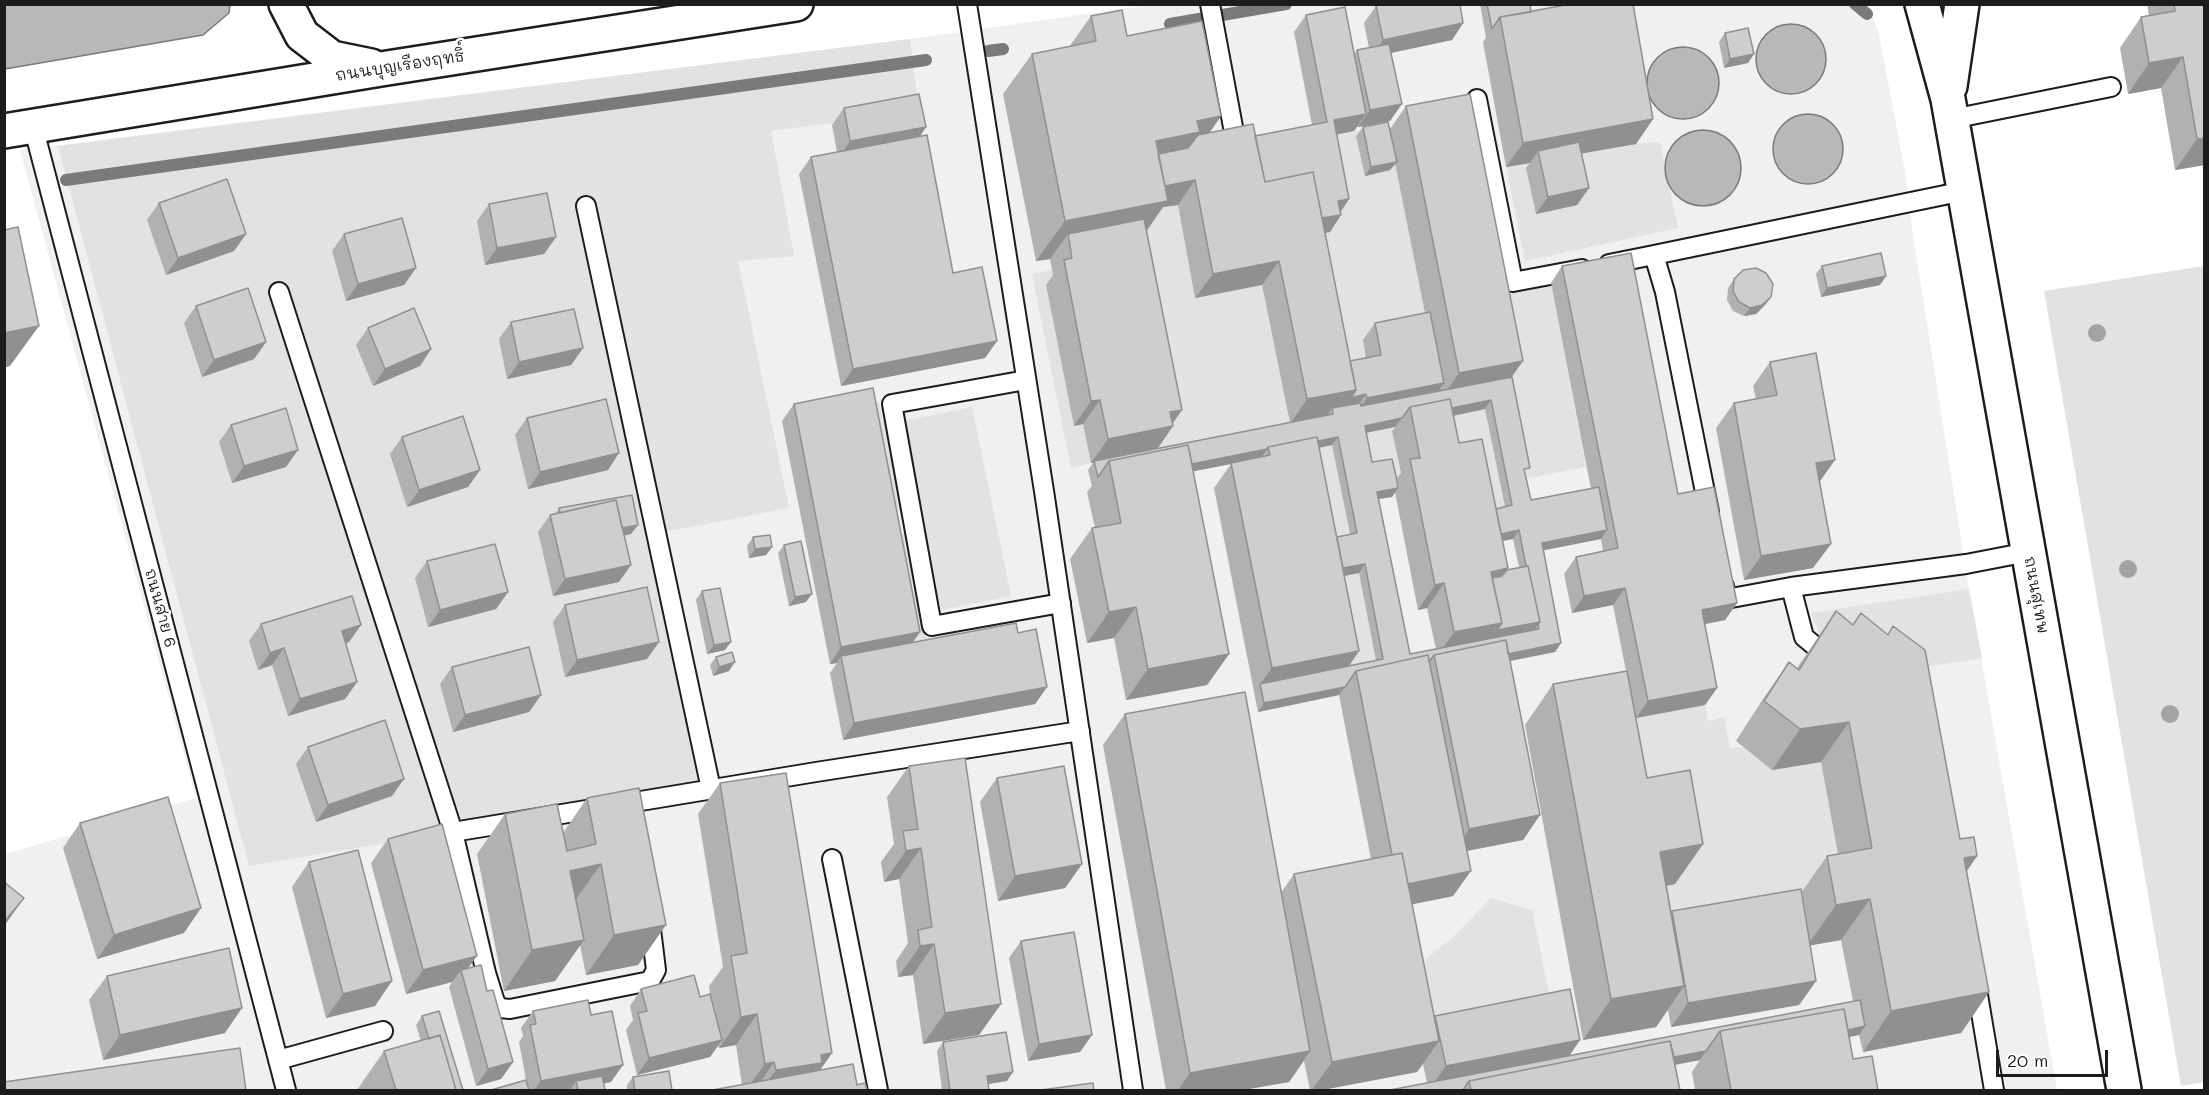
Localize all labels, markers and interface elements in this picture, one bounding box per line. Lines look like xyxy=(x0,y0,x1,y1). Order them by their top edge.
street label: ถนนบุญเรืองฤทธิ์ xyxy=(334,46,466,86)
street label: ถนนสุเทพ xyxy=(2020,555,2052,635)
street label: ถนนสาย 6 xyxy=(140,566,180,650)
scale bar xyxy=(1999,1038,2112,1076)
text: 20 m xyxy=(2007,1048,2048,1072)

